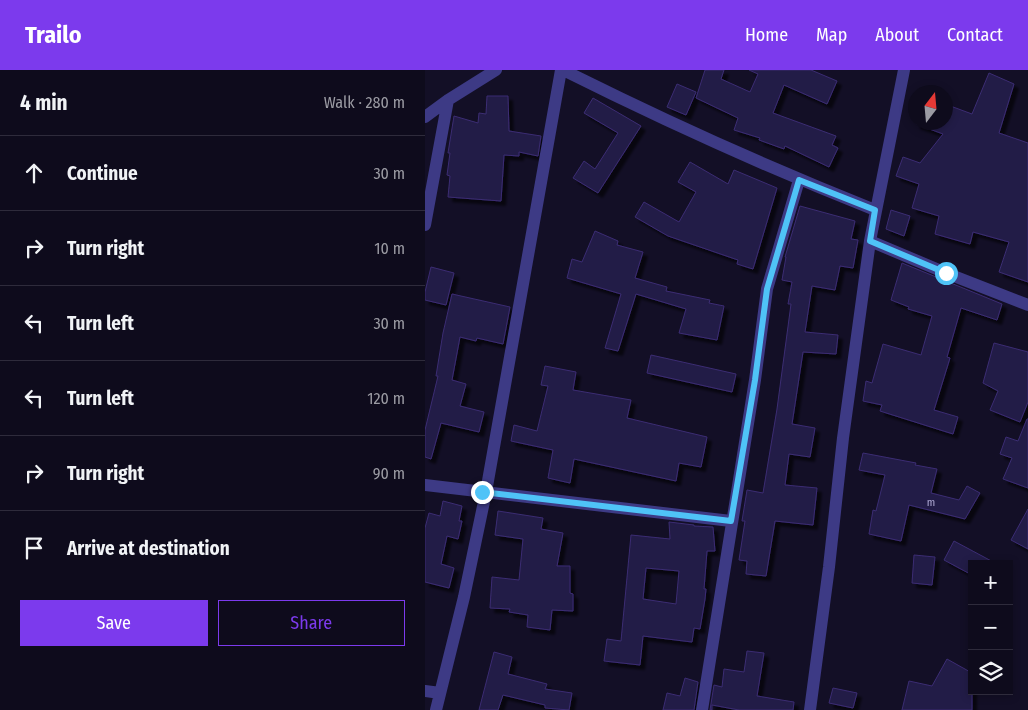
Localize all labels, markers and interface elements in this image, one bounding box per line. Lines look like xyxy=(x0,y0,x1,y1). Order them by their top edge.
text: Trailo xyxy=(25,21,82,49)
text: Home xyxy=(745,24,788,46)
text: Map xyxy=(816,24,847,46)
text: About xyxy=(875,24,919,46)
text: Contact xyxy=(947,24,1003,46)
north arrow xyxy=(908,85,953,130)
text: 4 min xyxy=(20,90,68,116)
text: Walk · 280 m xyxy=(324,93,405,112)
icon: ahead xyxy=(20,159,48,187)
text: Continue xyxy=(67,162,138,185)
text: 30 m xyxy=(373,164,405,183)
icon: right xyxy=(20,234,48,262)
text: Turn right xyxy=(67,237,144,260)
text: 10 m xyxy=(374,239,405,258)
route start xyxy=(935,262,958,285)
icon: left xyxy=(20,309,48,337)
text: Turn left xyxy=(67,312,134,335)
text: 30 m xyxy=(373,314,405,333)
icon: left xyxy=(20,384,48,412)
text: Turn left xyxy=(67,387,134,410)
text: 120 m xyxy=(367,389,405,408)
icon: right xyxy=(20,459,48,487)
text: Turn right xyxy=(67,462,144,485)
text: 90 m xyxy=(373,464,405,483)
route end xyxy=(471,481,494,504)
house number: m xyxy=(927,496,935,509)
icon: arrive xyxy=(20,534,48,562)
text: Arrive at destination xyxy=(67,537,230,560)
map controls xyxy=(968,560,1013,695)
button: + xyxy=(968,560,1013,605)
button: Save xyxy=(20,600,208,646)
button: Share xyxy=(218,600,405,646)
button: − xyxy=(968,605,1013,650)
button: layers xyxy=(968,650,1013,695)

